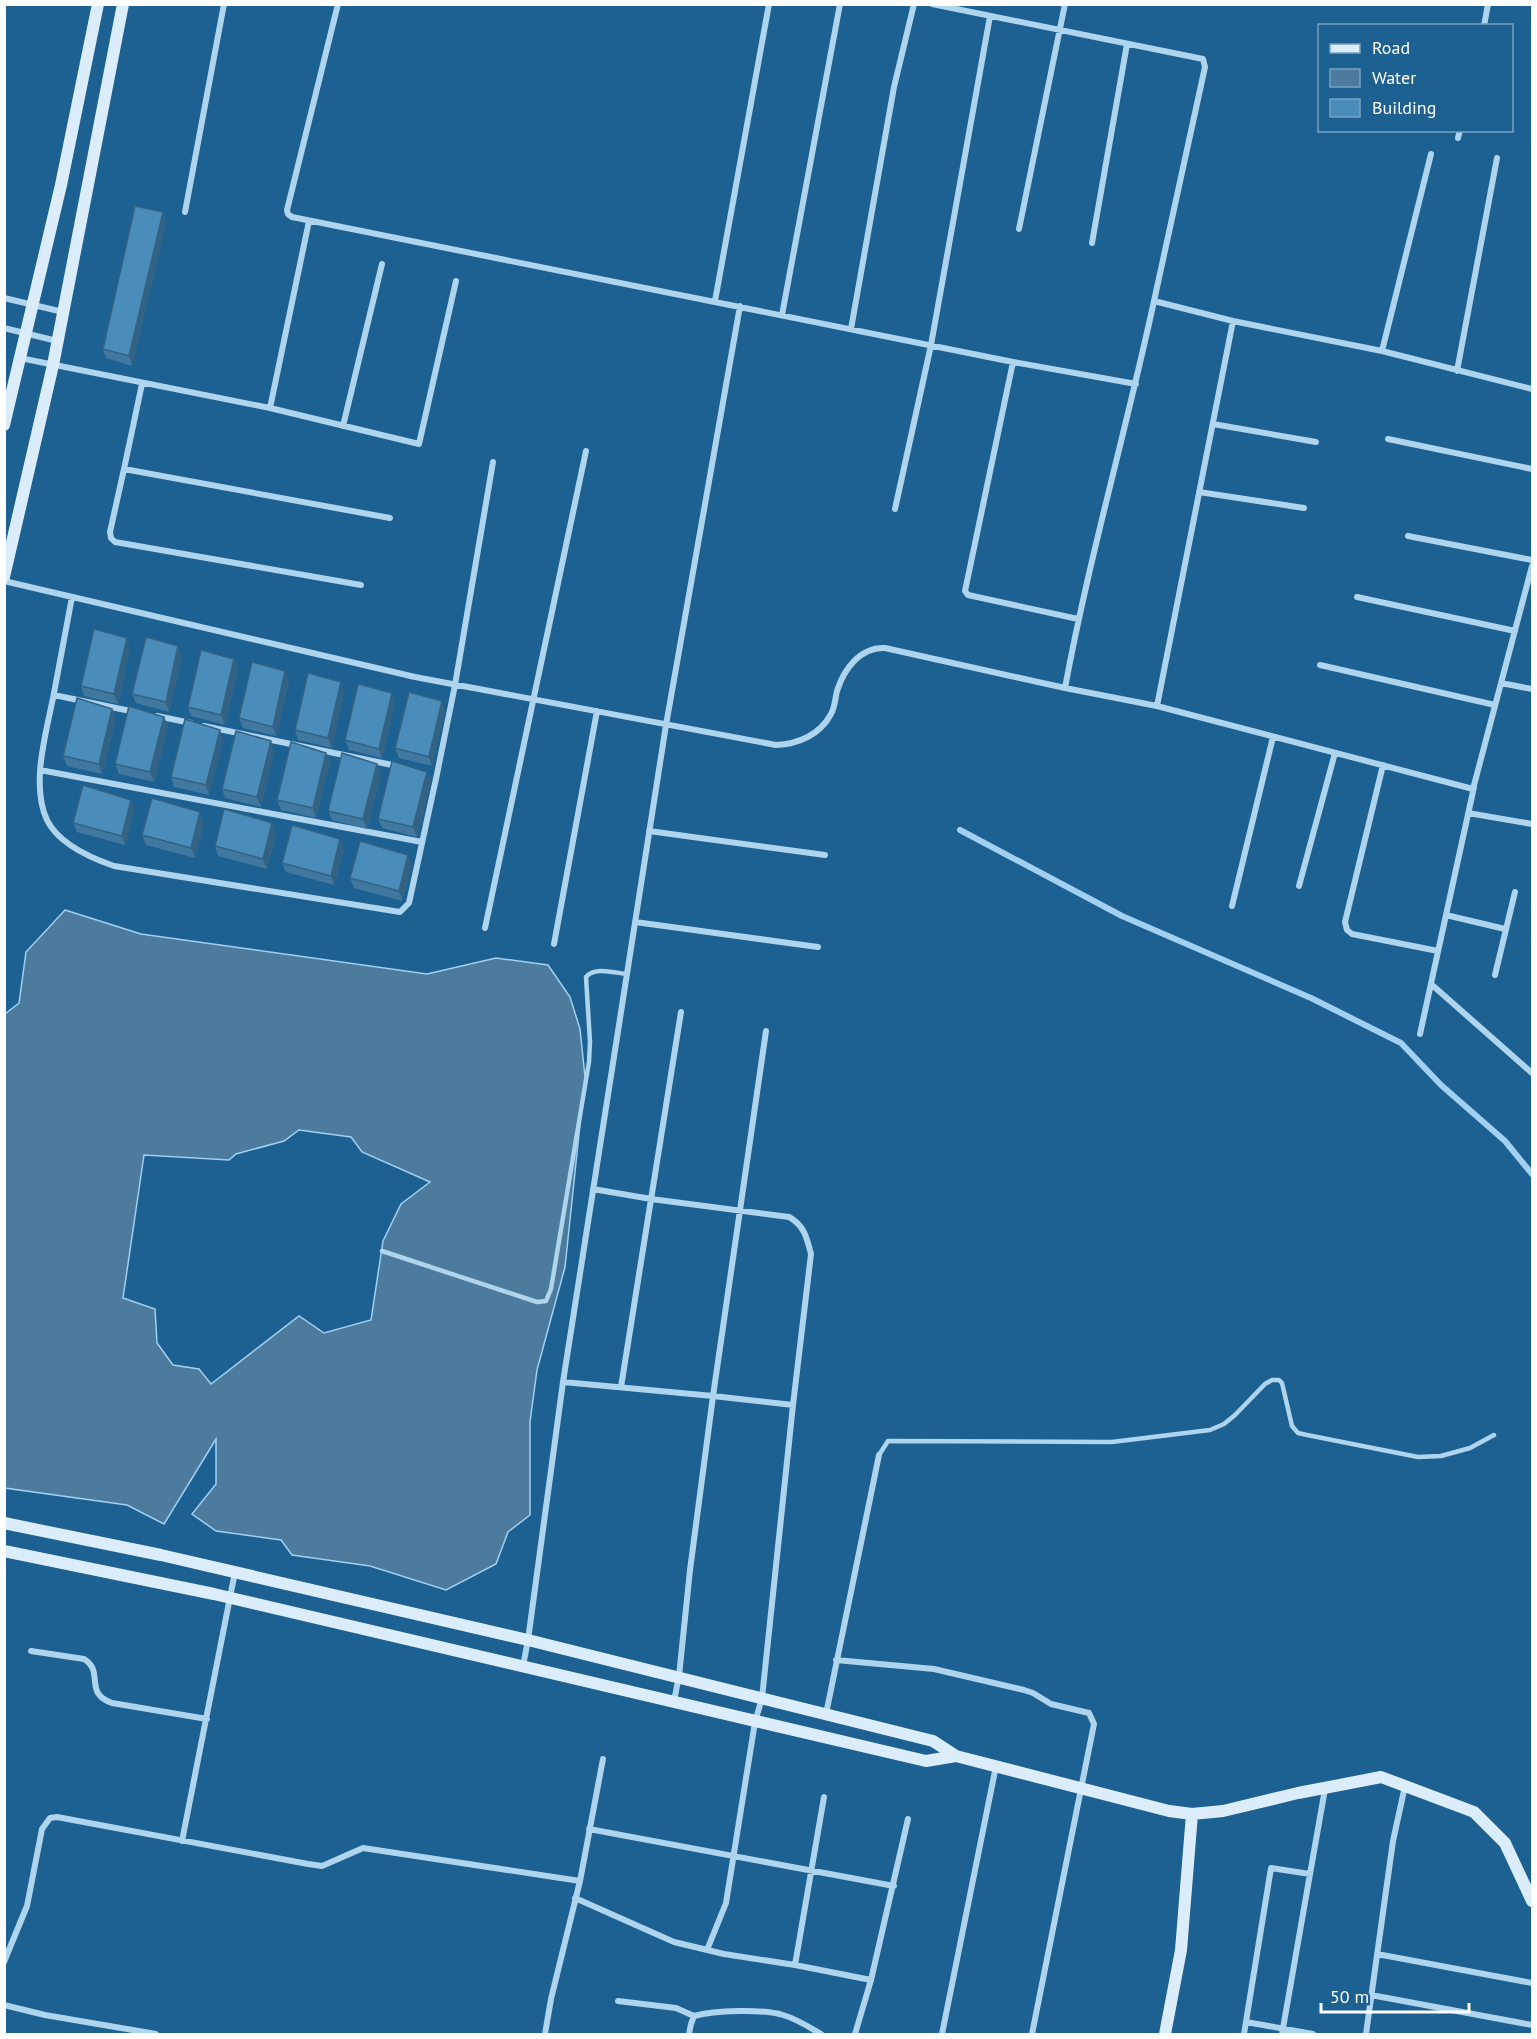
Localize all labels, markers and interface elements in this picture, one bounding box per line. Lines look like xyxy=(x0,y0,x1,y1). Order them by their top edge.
legend xyxy=(1318,24,1513,132)
text: Road xyxy=(1372,36,1410,59)
text: Water xyxy=(1372,66,1416,89)
text: Building xyxy=(1372,96,1436,119)
scale bar xyxy=(1321,1976,1470,2014)
text: 50 m xyxy=(1330,1985,1369,2008)

